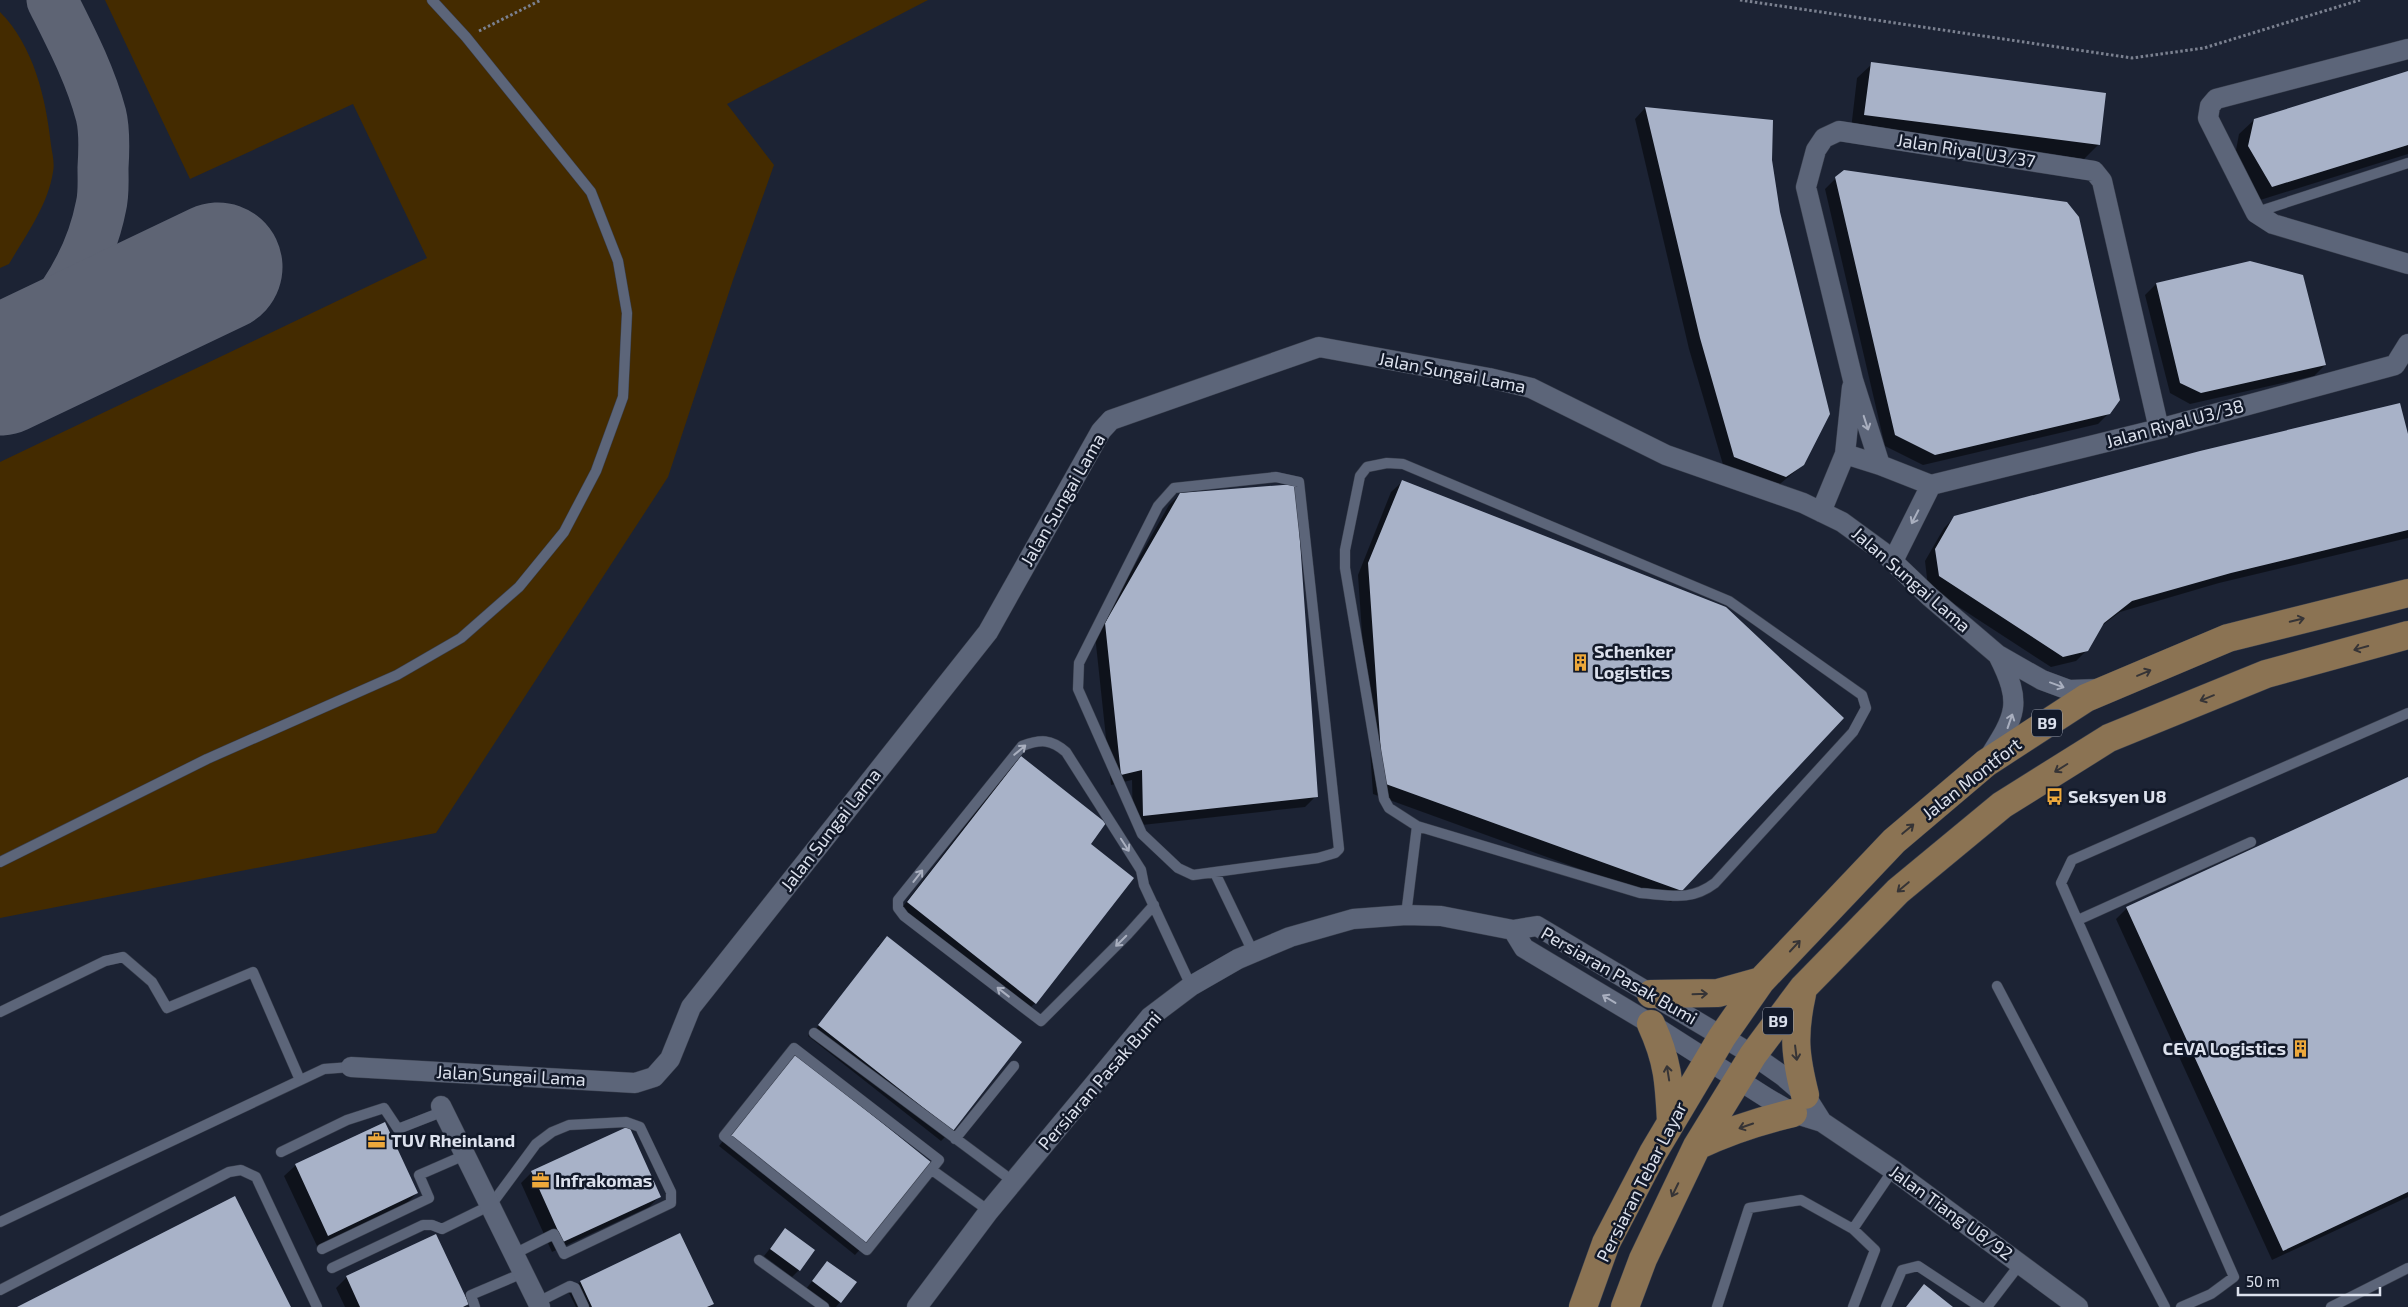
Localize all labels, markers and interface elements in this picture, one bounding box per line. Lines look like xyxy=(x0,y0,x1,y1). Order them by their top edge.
street label: Jalan Riyal U3/37 xyxy=(1895,128,2037,172)
street label: Jalan Sungai Lama xyxy=(1377,347,1528,397)
street label: Jalan Riyal U3/38 xyxy=(2103,394,2246,452)
one-way arrow xyxy=(1862,414,1872,430)
street label: Jalan Sungai Lama xyxy=(1015,429,1109,570)
one-way arrow xyxy=(1910,509,1919,524)
street label: Jalan Sungai Lama xyxy=(1848,522,1975,637)
one-way arrow xyxy=(2289,615,2305,624)
place label: Schenker Logistics xyxy=(1594,640,1673,683)
one-way arrow xyxy=(2353,644,2369,653)
building icon: Schenker Logistics xyxy=(1570,652,1590,672)
one-way arrow xyxy=(2136,668,2151,678)
one-way arrow xyxy=(2049,681,2064,690)
one-way arrow xyxy=(2200,694,2215,704)
road number: B9 xyxy=(2032,710,2062,736)
one-way arrow xyxy=(2005,713,2015,729)
street label: Jalan Montfort xyxy=(1917,733,2026,824)
one-way arrow xyxy=(1013,744,1026,755)
street label: Jalan Sungai Lama xyxy=(775,764,885,895)
one-way arrow xyxy=(2054,764,2068,774)
place label: Seksyen U8 xyxy=(2068,785,2167,807)
bus stop icon: Seksyen U8 xyxy=(2044,787,2064,807)
one-way arrow xyxy=(1901,824,1914,835)
one-way arrow xyxy=(1120,837,1130,851)
one-way arrow xyxy=(912,870,923,883)
one-way arrow xyxy=(1897,881,1910,892)
street label: Persiaran Pasak Bumi xyxy=(1538,921,1701,1029)
one-way arrow xyxy=(1115,935,1127,947)
one-way arrow xyxy=(1789,940,1801,952)
one-way arrow xyxy=(996,986,1009,997)
one-way arrow xyxy=(1691,989,1707,999)
one-way arrow xyxy=(1603,994,1617,1004)
street label: Persiaran Pasak Bumi xyxy=(1033,1007,1165,1154)
road number: B9 xyxy=(1763,1008,1793,1034)
place label: CEVA Logistics xyxy=(2163,1037,2286,1059)
building icon: CEVA Logistics xyxy=(2290,1039,2310,1059)
one-way arrow xyxy=(1791,1045,1801,1061)
street label: Jalan Sungai Lama xyxy=(436,1060,586,1090)
one-way arrow xyxy=(1663,1066,1673,1082)
street label: Persiaran Tebar Layar xyxy=(1591,1098,1691,1265)
one-way arrow xyxy=(1738,1122,1754,1131)
place label: TUV Rheinland xyxy=(391,1129,515,1151)
office icon: TUV Rheinland xyxy=(367,1131,387,1151)
street label: Jalan Tiang U8/92 xyxy=(1886,1160,2018,1264)
place label: Infrakomas xyxy=(555,1169,652,1191)
office icon: Infrakomas xyxy=(531,1171,551,1191)
one-way arrow xyxy=(1670,1182,1680,1197)
scale bar xyxy=(2238,1264,2380,1296)
text: 50 m xyxy=(2246,1272,2280,1290)

